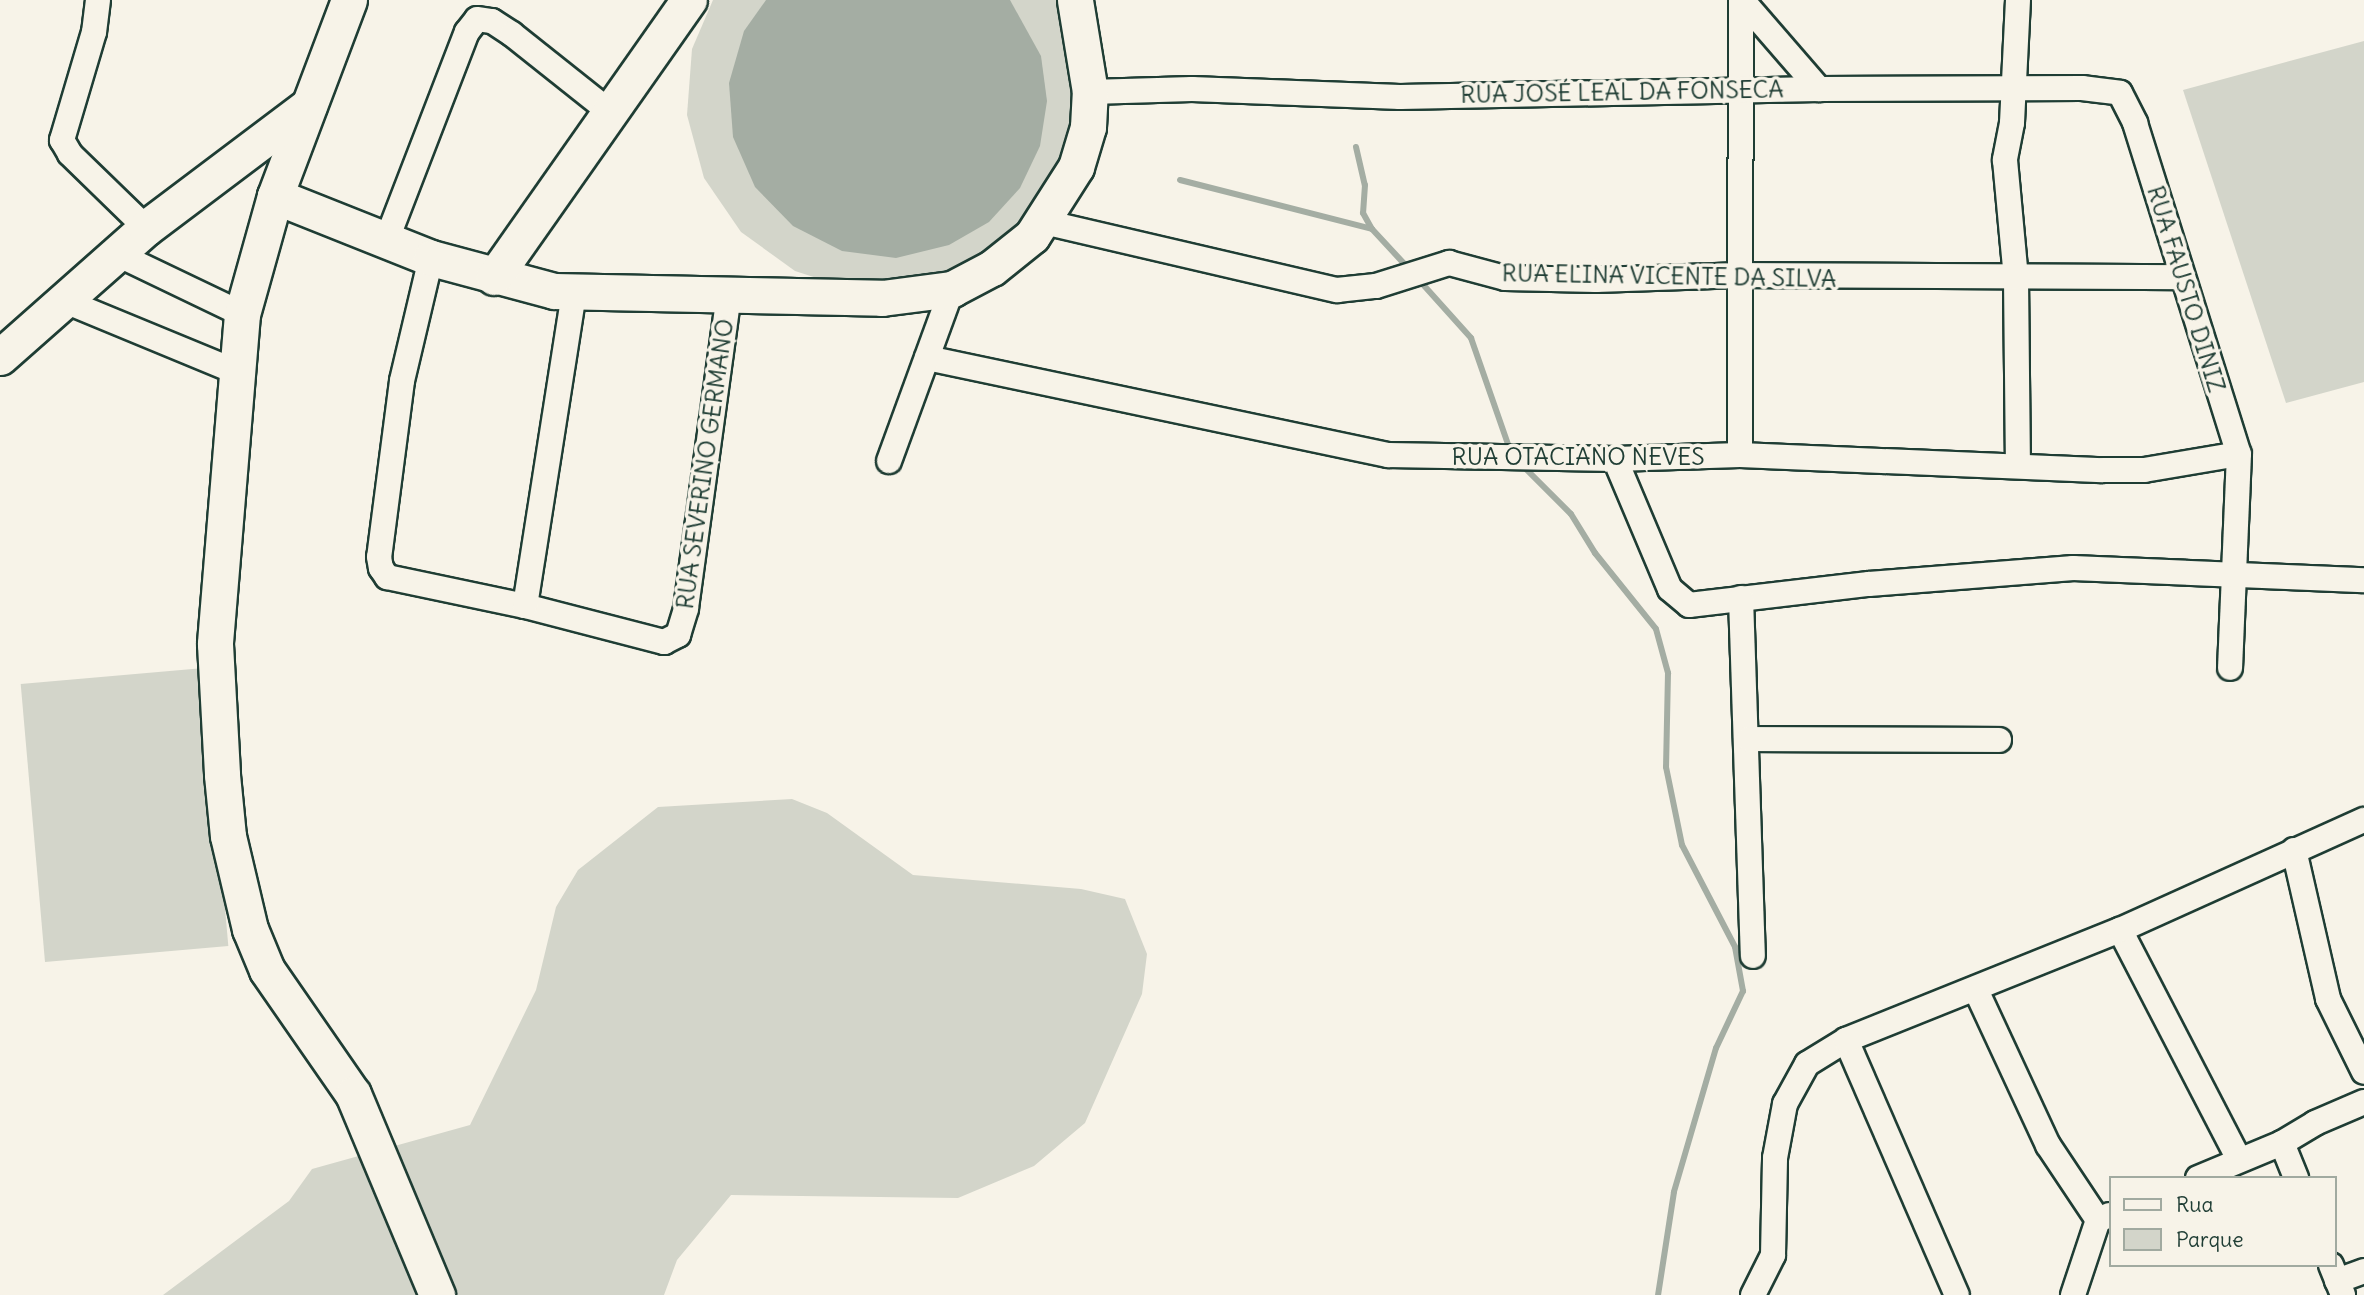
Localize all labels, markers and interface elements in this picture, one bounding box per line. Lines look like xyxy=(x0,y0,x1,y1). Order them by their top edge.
street label: RUA JOSÉ LEAL DA FONSECA xyxy=(1460,75,1784,109)
street label: RUA FAUSTO DINIZ xyxy=(2141,182,2231,396)
street label: RUA ELINA VICENTE DA SILVA xyxy=(1501,259,1837,293)
street label: RUA SEVERINO GERMANO xyxy=(670,317,740,611)
street label: RUA OTACIANO NEVES xyxy=(1451,443,1705,471)
legend xyxy=(2108,1176,2336,1267)
text: Rua xyxy=(2176,1191,2213,1218)
text: Parque xyxy=(2176,1226,2244,1253)

